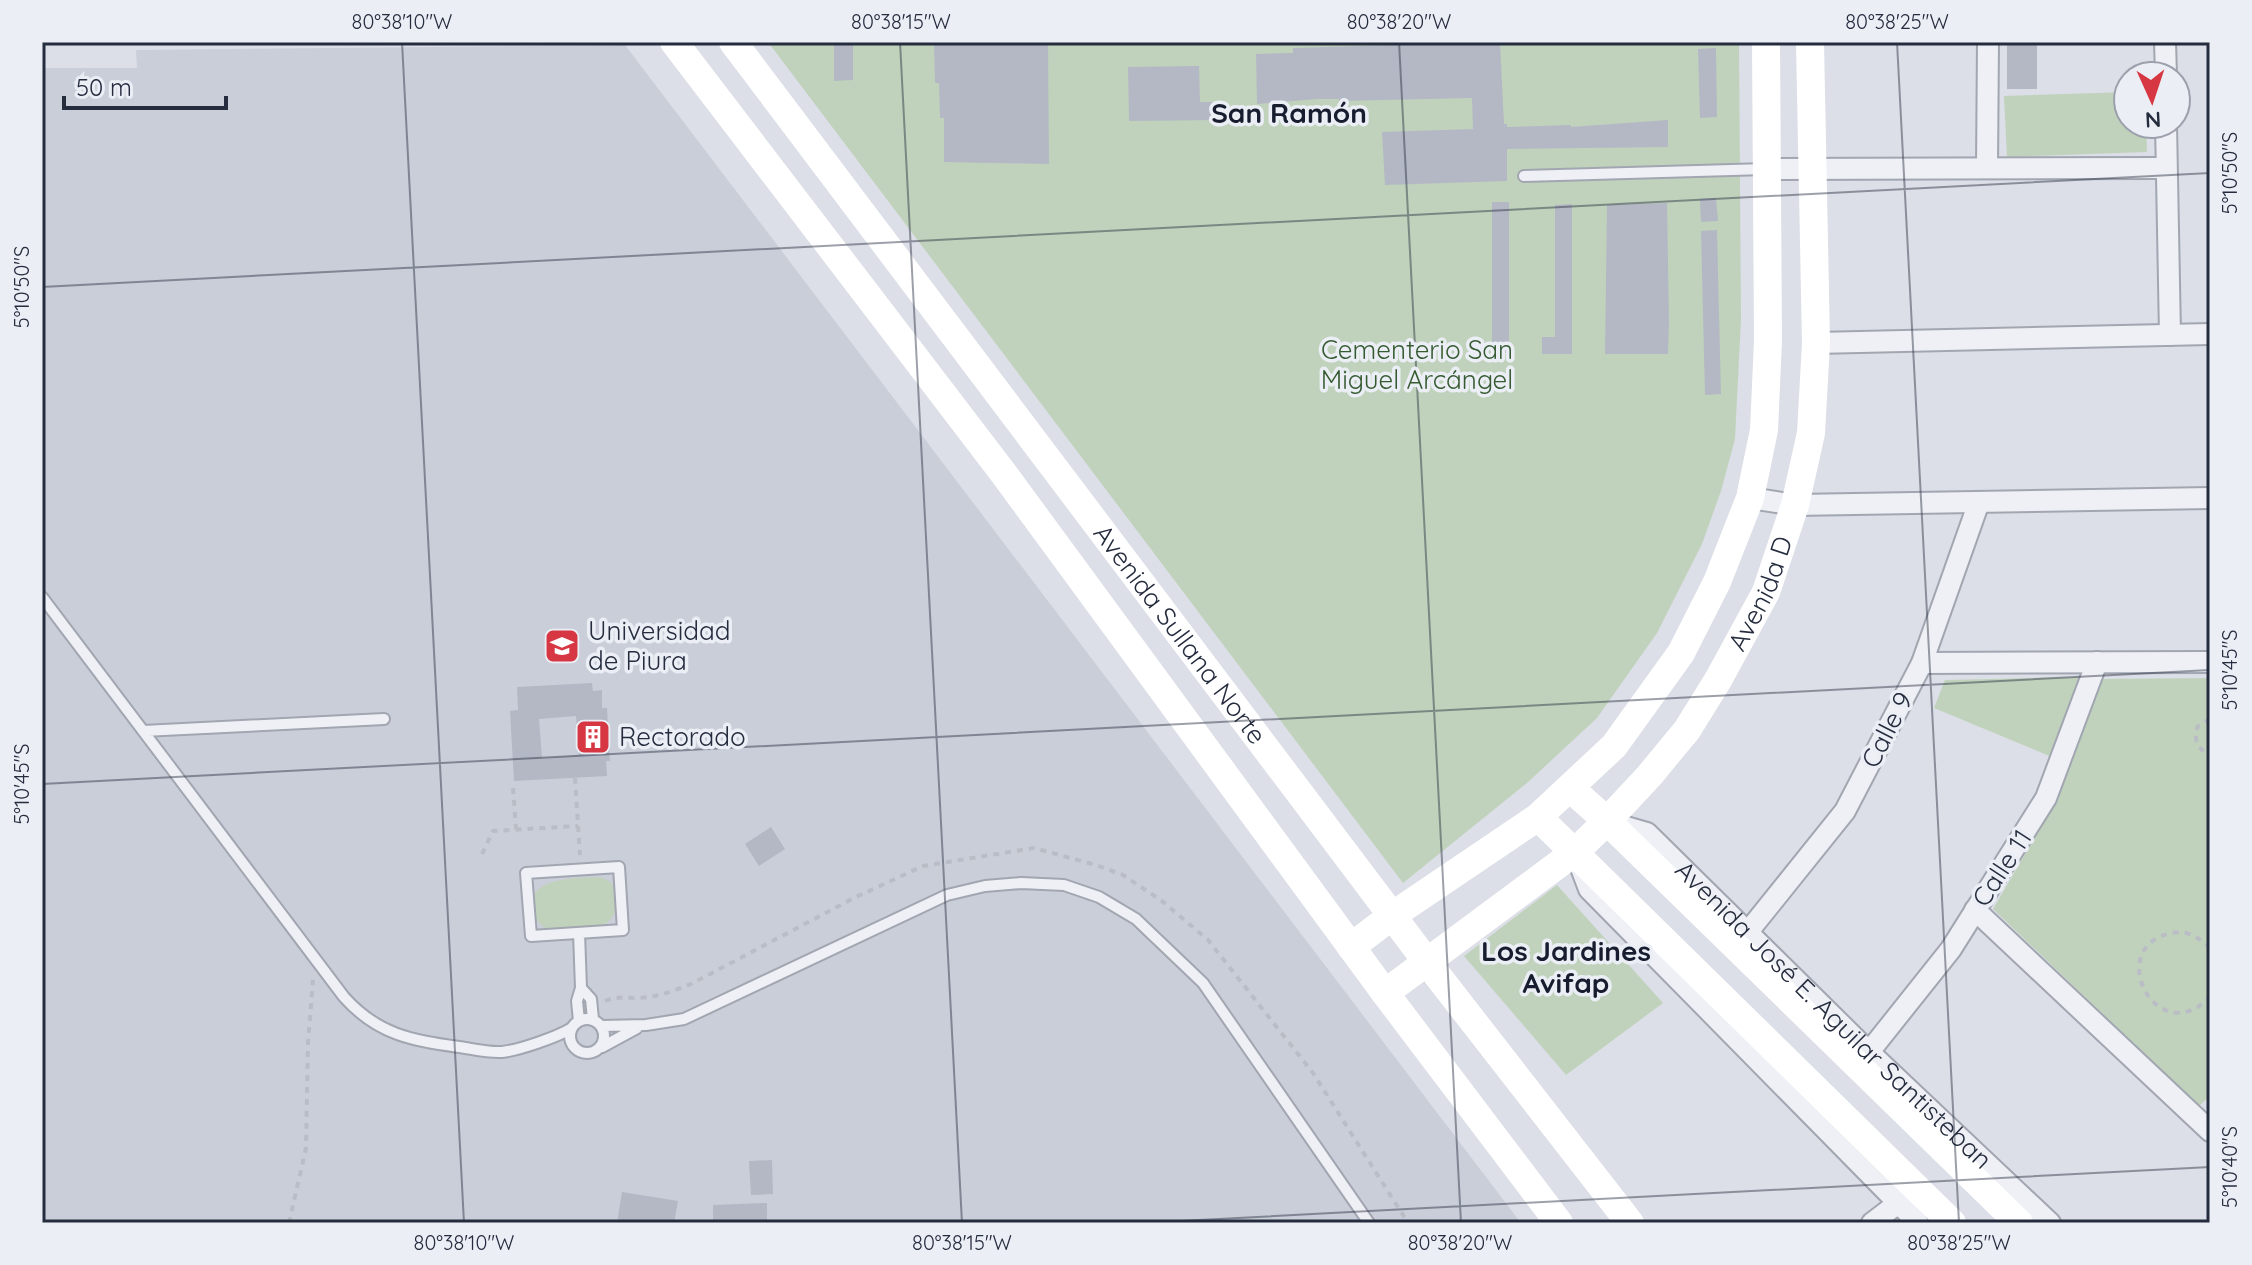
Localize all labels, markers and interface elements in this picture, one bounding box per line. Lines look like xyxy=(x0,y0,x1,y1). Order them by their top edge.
text: 80°38'10"W xyxy=(352,9,452,34)
text: 80°38'15"W xyxy=(851,9,951,34)
text: 80°38'20"W xyxy=(1347,9,1451,34)
text: 80°38'25"W xyxy=(1845,9,1949,34)
scale bar xyxy=(64,60,226,110)
north arrow xyxy=(2112,60,2192,140)
text: 50 m xyxy=(76,72,132,102)
district label: San Ramón xyxy=(1211,95,1367,130)
text: N xyxy=(2144,106,2162,134)
text: 5°10'50"S xyxy=(2217,132,2242,214)
text: 5°10'50"S xyxy=(9,246,34,328)
park label: Cementerio San Miguel Arcángel xyxy=(1321,333,1513,396)
street label: Avenida Sullana Norte xyxy=(1087,518,1274,750)
street label: Avenida D xyxy=(1720,532,1799,656)
place label: Universidad de Piura xyxy=(588,614,730,677)
school or university icon: Universidad de Piura xyxy=(543,627,581,665)
text: 5°10'45"S xyxy=(2217,629,2242,711)
street label: Calle 9 xyxy=(1854,686,1920,773)
building icon: Rectorado xyxy=(574,718,612,756)
place label: Rectorado xyxy=(619,720,746,753)
text: 5°10'45"S xyxy=(9,743,34,825)
street label: Calle 11 xyxy=(1964,823,2039,913)
street label: Avenida José E. Aguilar Santisteban xyxy=(1668,853,1999,1176)
district label: Los Jardines Avifap xyxy=(1481,933,1651,1000)
text: 5°10'40"S xyxy=(2217,1126,2242,1208)
text: 80°38'10"W xyxy=(414,1230,514,1255)
text: 80°38'15"W xyxy=(912,1230,1012,1255)
text: 80°38'20"W xyxy=(1408,1230,1512,1255)
text: 80°38'25"W xyxy=(1907,1230,2011,1255)

